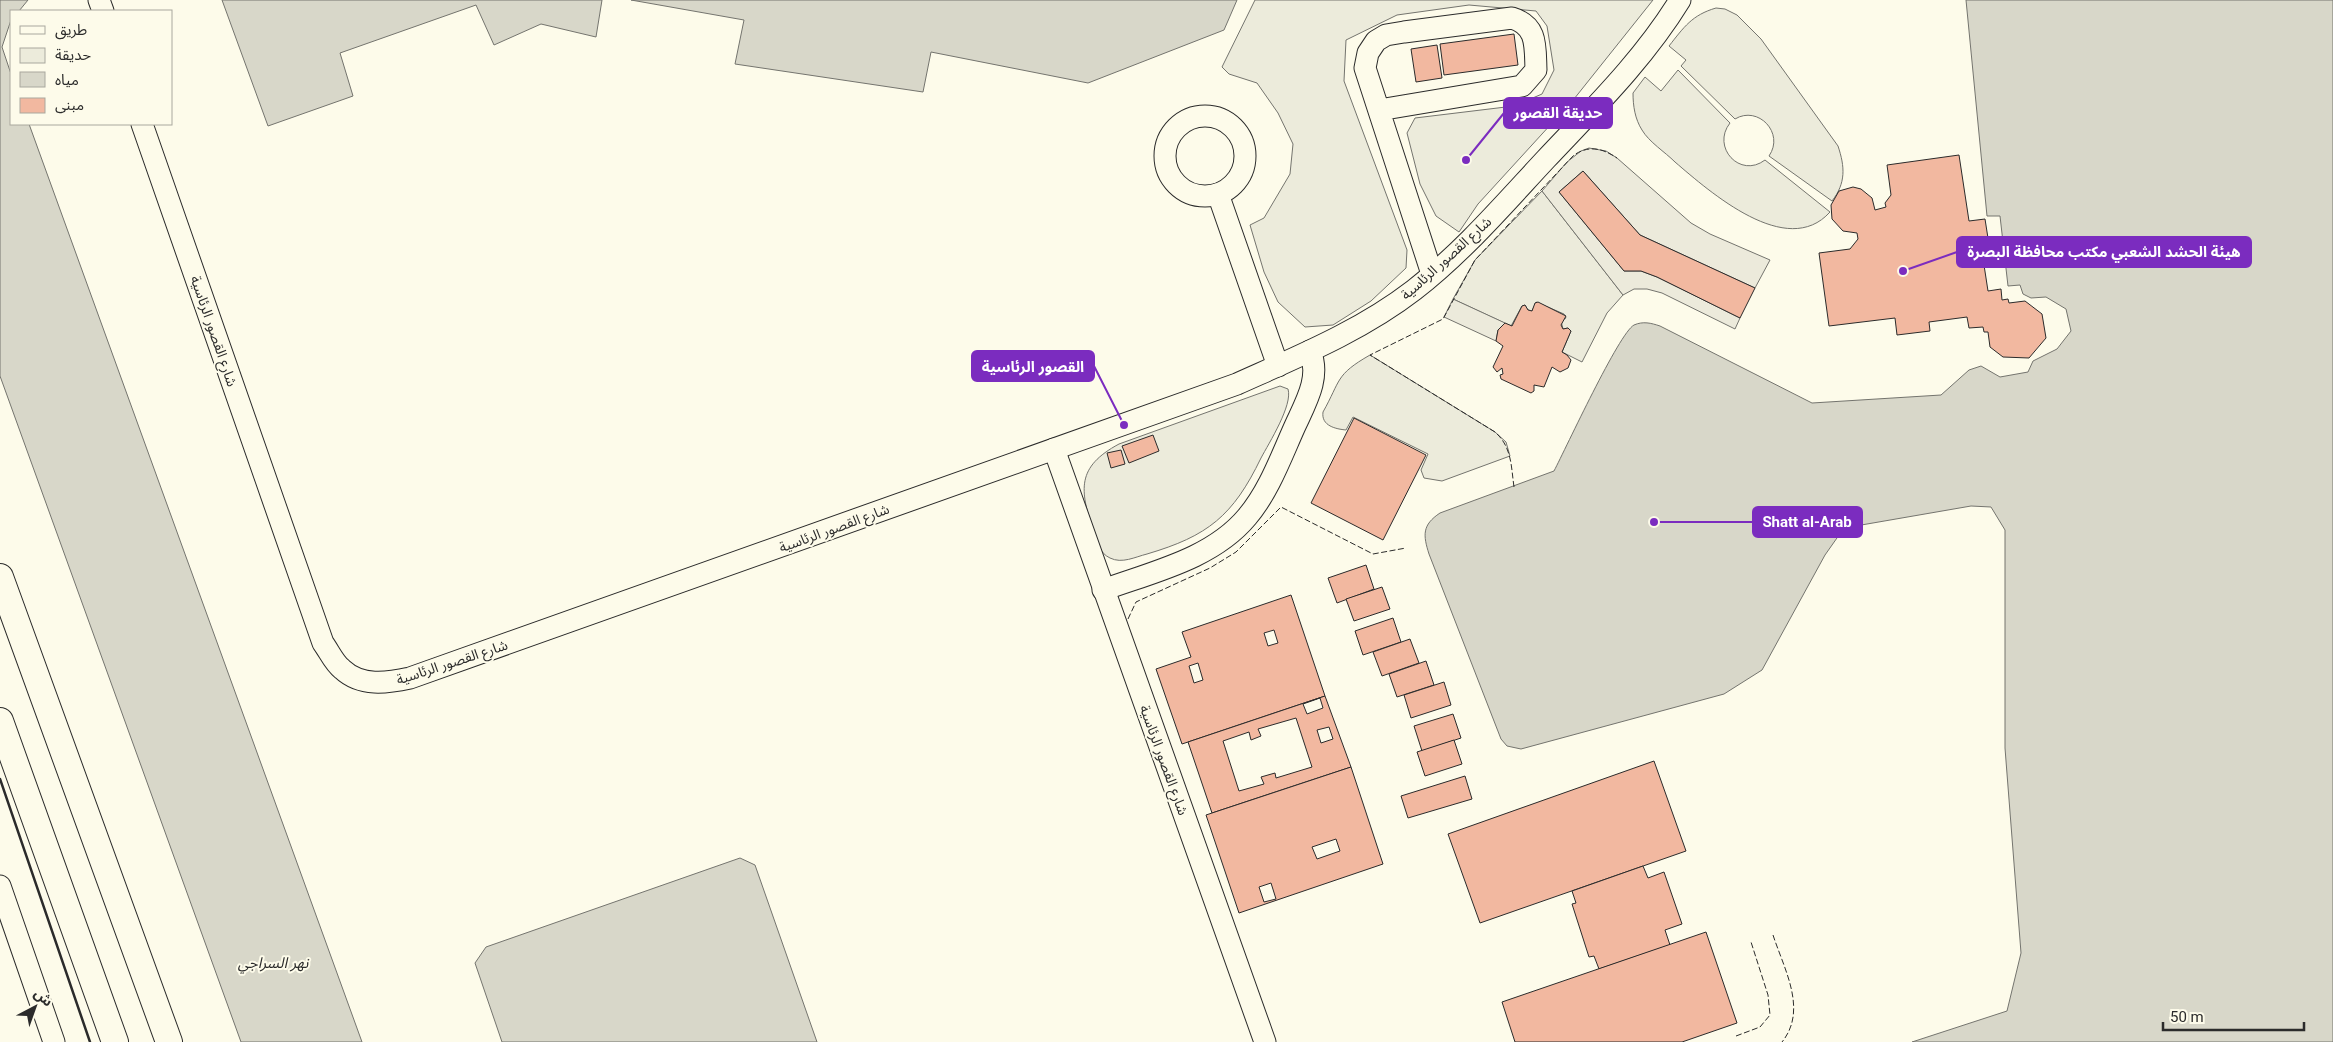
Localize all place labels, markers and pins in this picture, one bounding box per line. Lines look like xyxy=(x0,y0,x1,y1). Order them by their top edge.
callout: حديقة القصور xyxy=(1504,98,1612,128)
callout: هيئة الحشد الشعبي مكتب محافظة البصرة xyxy=(1957,237,2251,267)
callout: القصور الرئاسية xyxy=(972,351,1094,381)
callout: Shatt al-Arab xyxy=(1753,507,1862,537)

